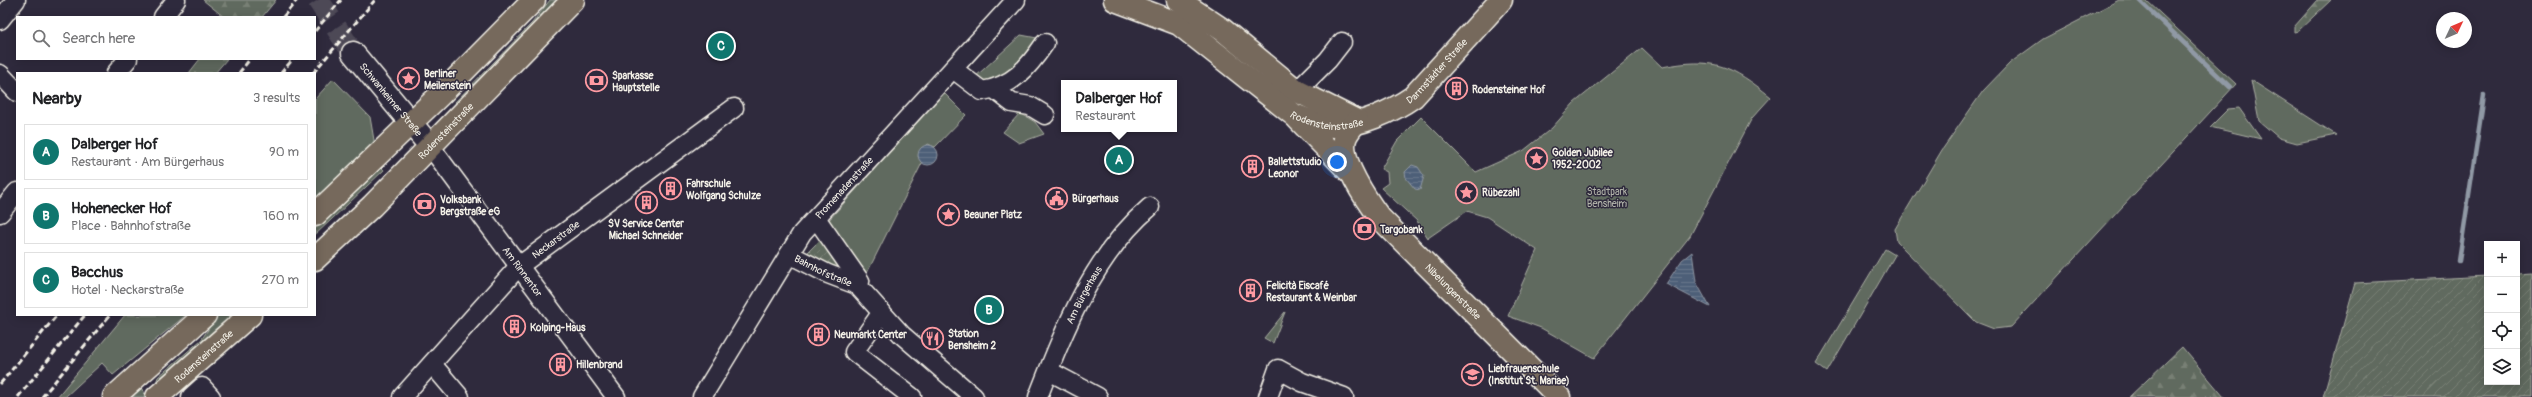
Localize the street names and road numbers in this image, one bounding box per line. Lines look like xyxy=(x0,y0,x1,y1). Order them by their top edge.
street label: Darmstädter Straße xyxy=(1404,36,1470,107)
street label: Schwanheimer Straße xyxy=(357,61,424,139)
street label: Rodensteinstraße xyxy=(416,101,476,162)
street label: Rodensteinstraße xyxy=(1287,109,1365,133)
street label: Promenadenstraße xyxy=(813,154,876,222)
street label: Neckarstraße xyxy=(530,218,582,261)
street label: Am Rinnentor xyxy=(500,244,545,300)
street label: Bahnhofstraße xyxy=(792,253,853,289)
street label: Nibelungenstraße xyxy=(1422,262,1483,322)
street label: Am Bürgerhaus xyxy=(1064,264,1105,326)
street label: Rodensteinstraße xyxy=(172,328,236,386)

